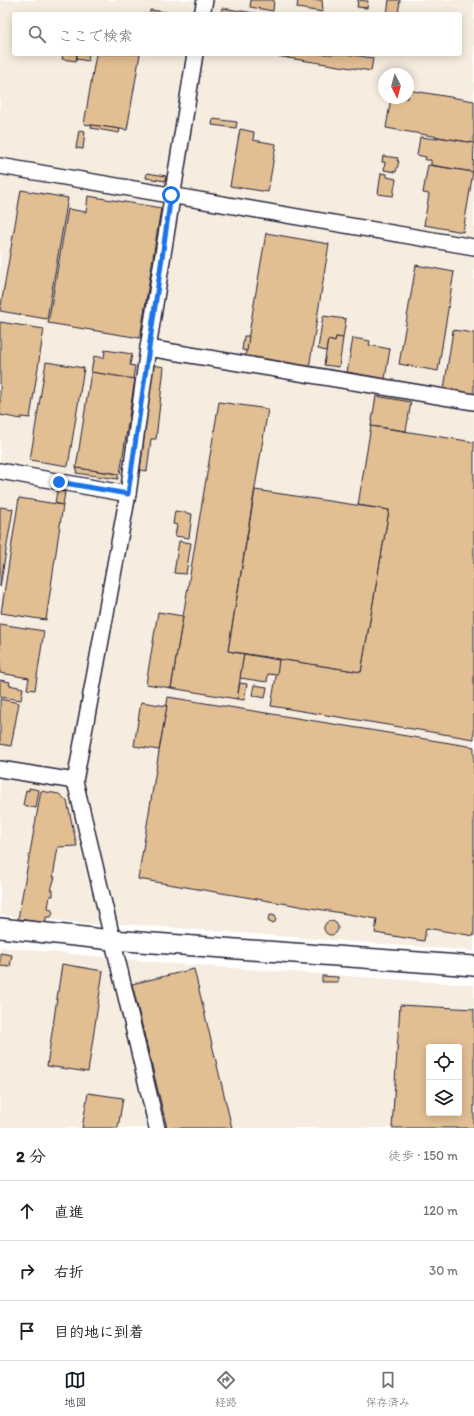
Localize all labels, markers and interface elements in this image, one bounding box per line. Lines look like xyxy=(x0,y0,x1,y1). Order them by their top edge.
search box xyxy=(12,12,462,56)
icon: search xyxy=(26,23,48,45)
text: ここで検索 xyxy=(58,27,133,45)
north arrow xyxy=(378,68,414,104)
route start xyxy=(162,186,180,204)
route end xyxy=(50,473,68,491)
map controls xyxy=(426,1044,462,1116)
button: locate xyxy=(426,1044,462,1080)
button: layers xyxy=(426,1080,462,1116)
text: 2 分 xyxy=(16,1146,46,1166)
text: 徒歩 · 150 m xyxy=(388,1148,458,1163)
icon: ahead xyxy=(16,1200,38,1222)
text: 直進 xyxy=(54,1203,84,1221)
text: 120 m xyxy=(423,1203,458,1218)
icon: right xyxy=(16,1260,38,1282)
text: 右折 xyxy=(54,1263,84,1281)
text: 30 m xyxy=(429,1263,458,1278)
icon: arrive xyxy=(16,1320,38,1342)
text: 目的地に到着 xyxy=(54,1323,144,1341)
tab: 地図 xyxy=(64,1369,86,1409)
tab: 経路 xyxy=(215,1369,237,1409)
tab: 保存済み xyxy=(366,1369,410,1409)

